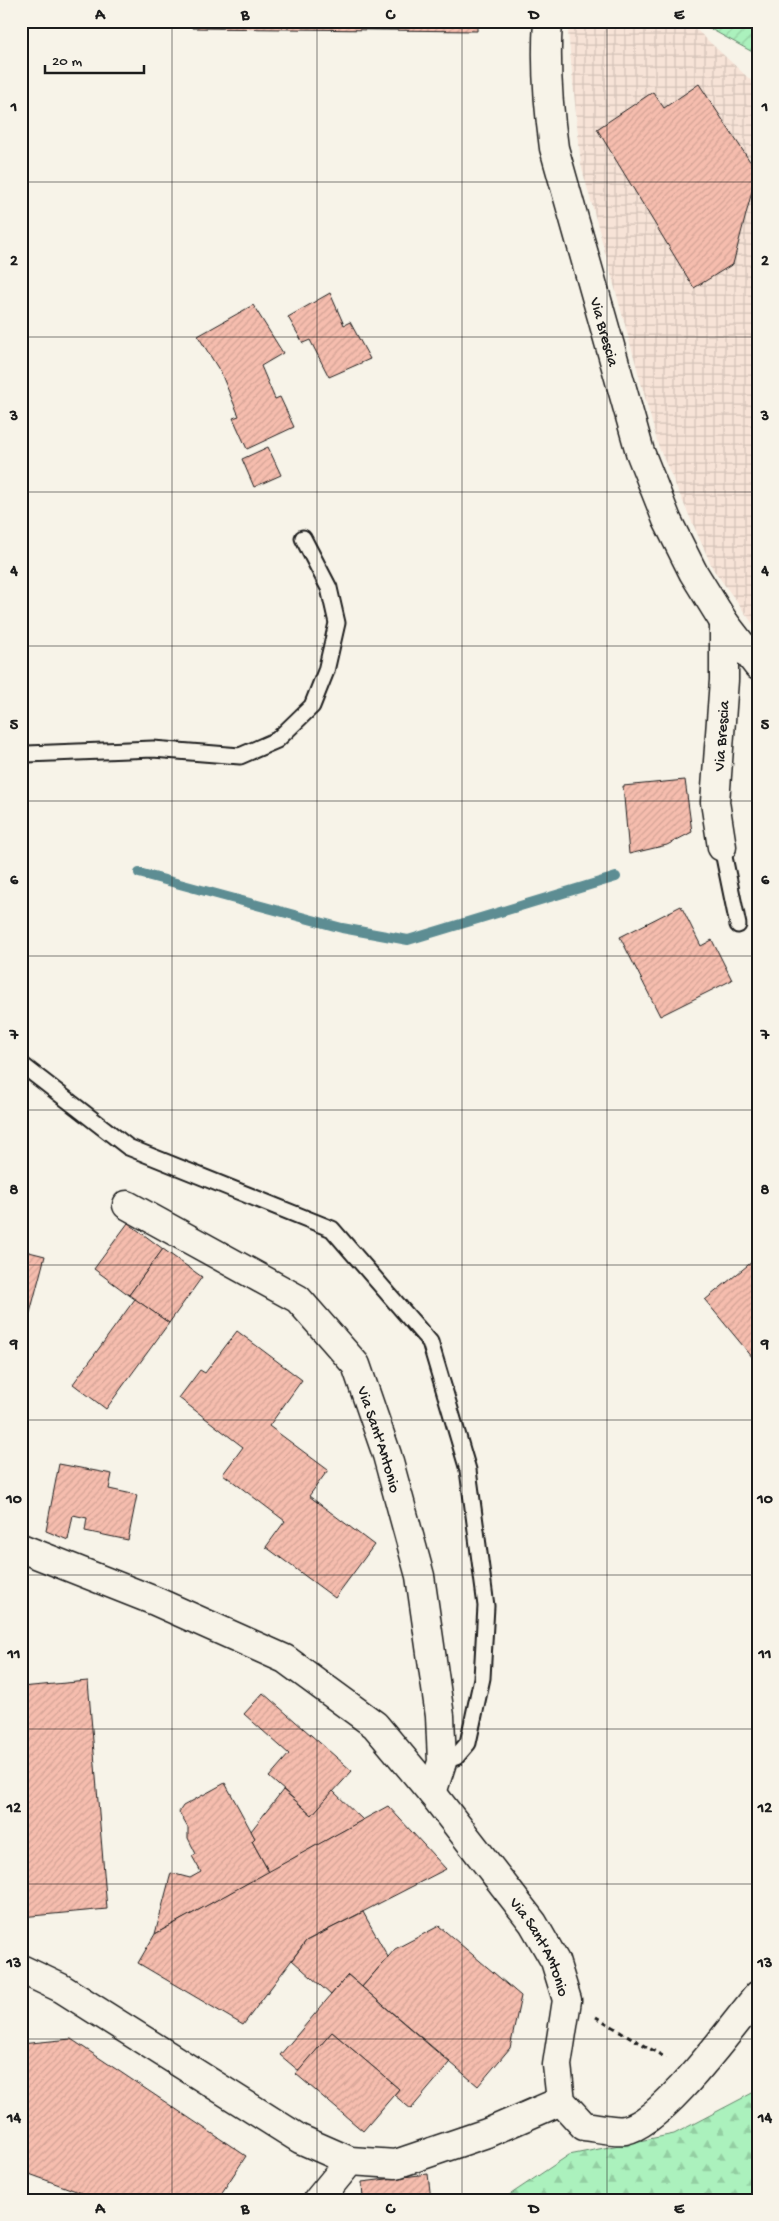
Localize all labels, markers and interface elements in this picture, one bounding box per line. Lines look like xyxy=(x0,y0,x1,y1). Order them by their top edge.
text: A xyxy=(94,7,106,26)
text: B xyxy=(240,7,250,26)
text: C xyxy=(385,7,396,26)
text: D xyxy=(527,7,540,26)
text: E xyxy=(674,7,685,26)
scale bar xyxy=(45,42,144,74)
text: 20 m xyxy=(52,53,82,71)
text: 1 xyxy=(10,99,17,118)
text: 1 xyxy=(761,99,768,118)
text: 2 xyxy=(10,253,18,272)
text: 2 xyxy=(761,253,769,272)
street label: Via Brescia xyxy=(583,295,622,370)
text: 3 xyxy=(9,408,18,427)
text: 3 xyxy=(760,408,769,427)
text: 4 xyxy=(9,563,18,582)
text: 4 xyxy=(760,563,769,582)
street label: Via Brescia xyxy=(711,699,736,773)
text: 5 xyxy=(10,717,19,736)
text: 5 xyxy=(761,717,770,736)
text: 6 xyxy=(10,872,19,891)
text: 6 xyxy=(761,872,770,891)
text: 7 xyxy=(9,1027,19,1046)
text: 7 xyxy=(760,1027,770,1046)
text: 8 xyxy=(10,1182,19,1201)
text: 8 xyxy=(761,1182,770,1201)
text: 9 xyxy=(9,1336,18,1355)
text: 9 xyxy=(760,1336,769,1355)
street label: Via Sant'Antonio xyxy=(351,1383,403,1495)
text: 10 xyxy=(5,1491,22,1510)
text: 10 xyxy=(756,1491,773,1510)
text: 11 xyxy=(7,1646,20,1665)
text: 11 xyxy=(758,1646,771,1665)
text: 12 xyxy=(6,1800,21,1819)
text: 12 xyxy=(757,1800,772,1819)
street label: Via Sant'Antonio xyxy=(503,1894,571,1999)
text: 13 xyxy=(6,1955,21,1974)
text: 13 xyxy=(757,1955,772,1974)
text: 14 xyxy=(6,2110,21,2129)
text: 14 xyxy=(757,2110,772,2129)
text: A xyxy=(94,2201,106,2220)
text: B xyxy=(240,2201,250,2220)
text: C xyxy=(385,2201,396,2220)
text: D xyxy=(527,2201,540,2220)
text: E xyxy=(674,2201,685,2220)

